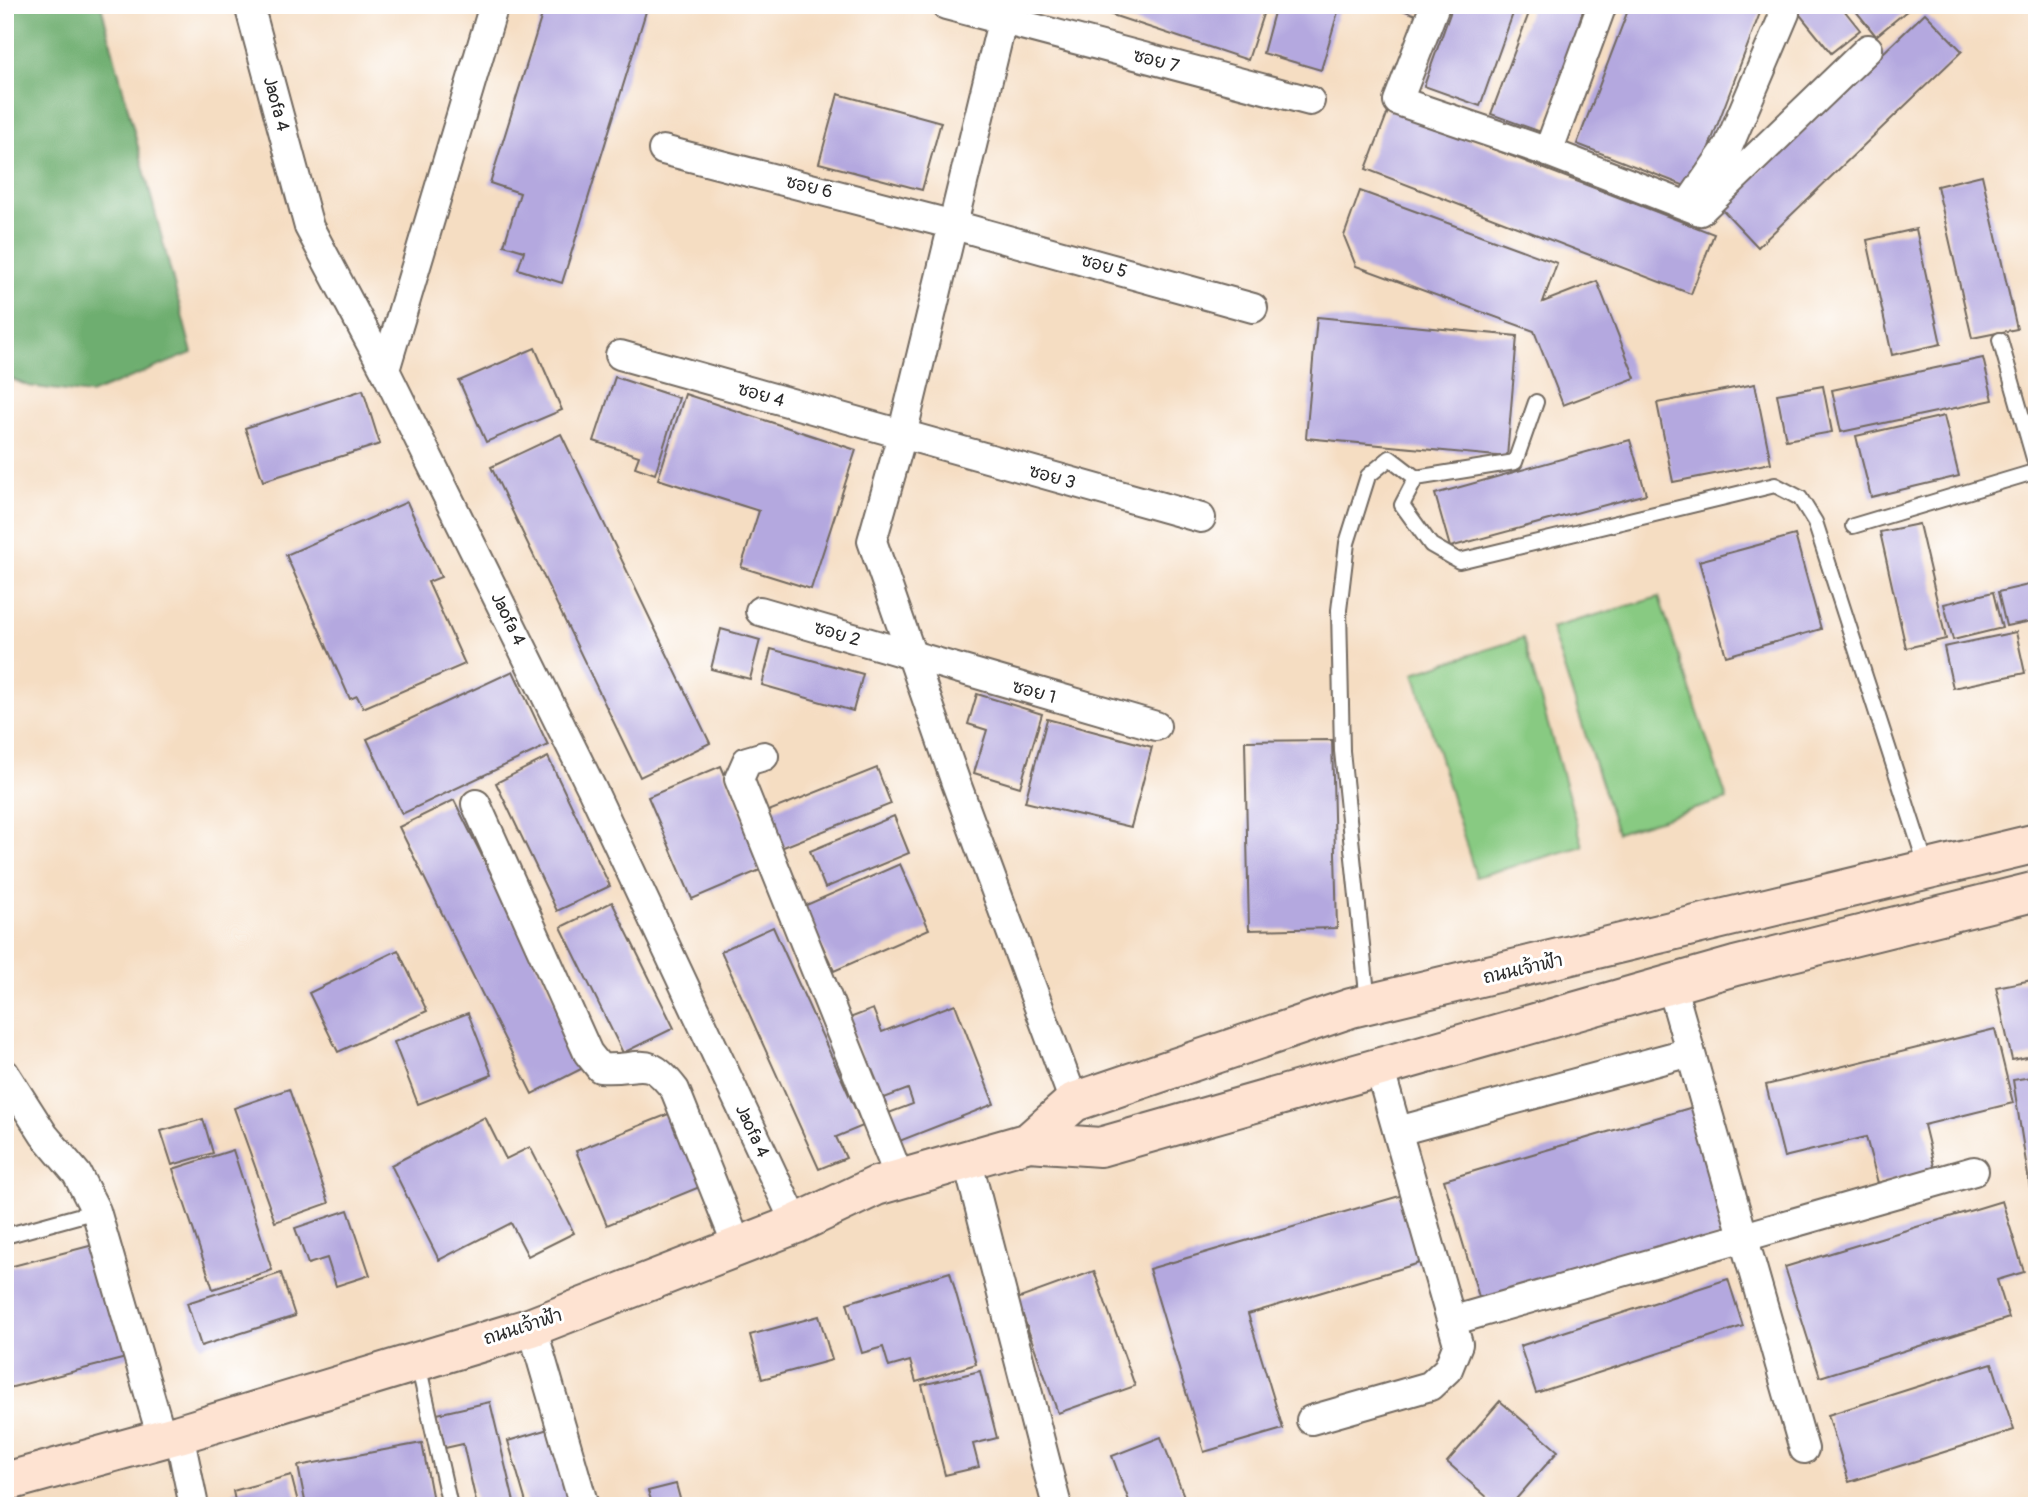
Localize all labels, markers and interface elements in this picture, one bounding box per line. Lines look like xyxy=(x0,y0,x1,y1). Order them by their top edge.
street label: ซอย 7 xyxy=(1130,44,1182,78)
street label: Jaofa 4 xyxy=(258,74,294,135)
street label: ซอย 6 xyxy=(783,170,835,204)
street label: ซอย 5 xyxy=(1078,248,1130,284)
street label: ซอย 4 xyxy=(735,377,788,413)
street label: ซอย 3 xyxy=(1026,459,1078,495)
street label: Jaofa 4 xyxy=(485,589,531,650)
street label: ซอย 2 xyxy=(811,616,863,652)
street label: ซอย 1 xyxy=(1009,675,1059,709)
street label: ถนนเจ้าฟ้า xyxy=(1480,947,1565,989)
street label: Jaofa 4 xyxy=(730,1101,774,1162)
street label: ถนนเจ้าฟ้า xyxy=(480,1302,565,1350)

